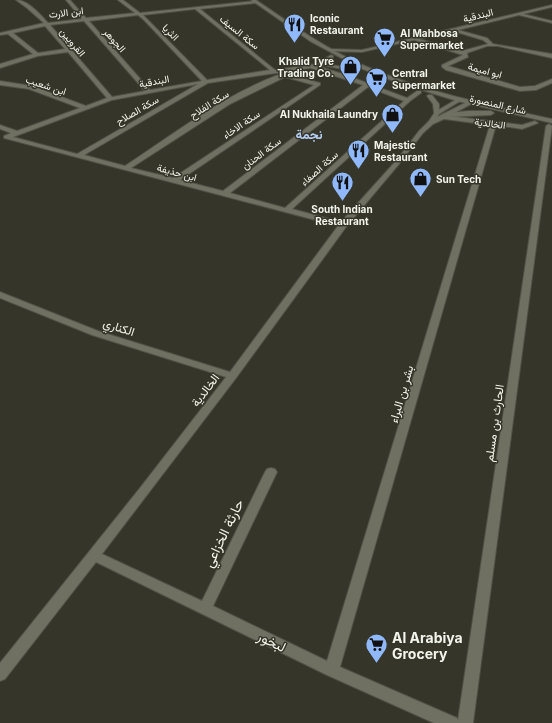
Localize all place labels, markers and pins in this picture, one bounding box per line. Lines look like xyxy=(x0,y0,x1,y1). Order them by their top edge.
restaurant icon: Iconic Restaurant xyxy=(281,11,307,44)
place label: Iconic Restaurant xyxy=(310,12,364,36)
supermarket icon: Al Mahbosa Supermarket xyxy=(371,26,397,59)
place label: Al Mahbosa Supermarket xyxy=(400,27,464,51)
shop icon: Khalid Tyre Trading Co. xyxy=(337,54,363,87)
place label: Khalid Tyre Trading Co. xyxy=(277,55,334,80)
supermarket icon: Central Supermarket xyxy=(363,66,389,99)
place label: Central Supermarket xyxy=(392,67,456,91)
shop icon: Al Nukhaila Laundry xyxy=(380,101,406,134)
place label: Al Nukhaila Laundry xyxy=(280,108,378,121)
restaurant icon: Majestic Restaurant xyxy=(345,138,371,171)
place label: Majestic Restaurant xyxy=(374,139,428,163)
shop icon: Sun Tech xyxy=(407,166,433,199)
restaurant icon: South Indian Restaurant xyxy=(329,170,355,203)
place label: Sun Tech xyxy=(436,173,481,185)
place label: South Indian Restaurant xyxy=(311,203,373,227)
place label: Al Arabiya Grocery xyxy=(392,629,463,662)
supermarket icon: Al Arabiya Grocery xyxy=(364,632,390,665)

